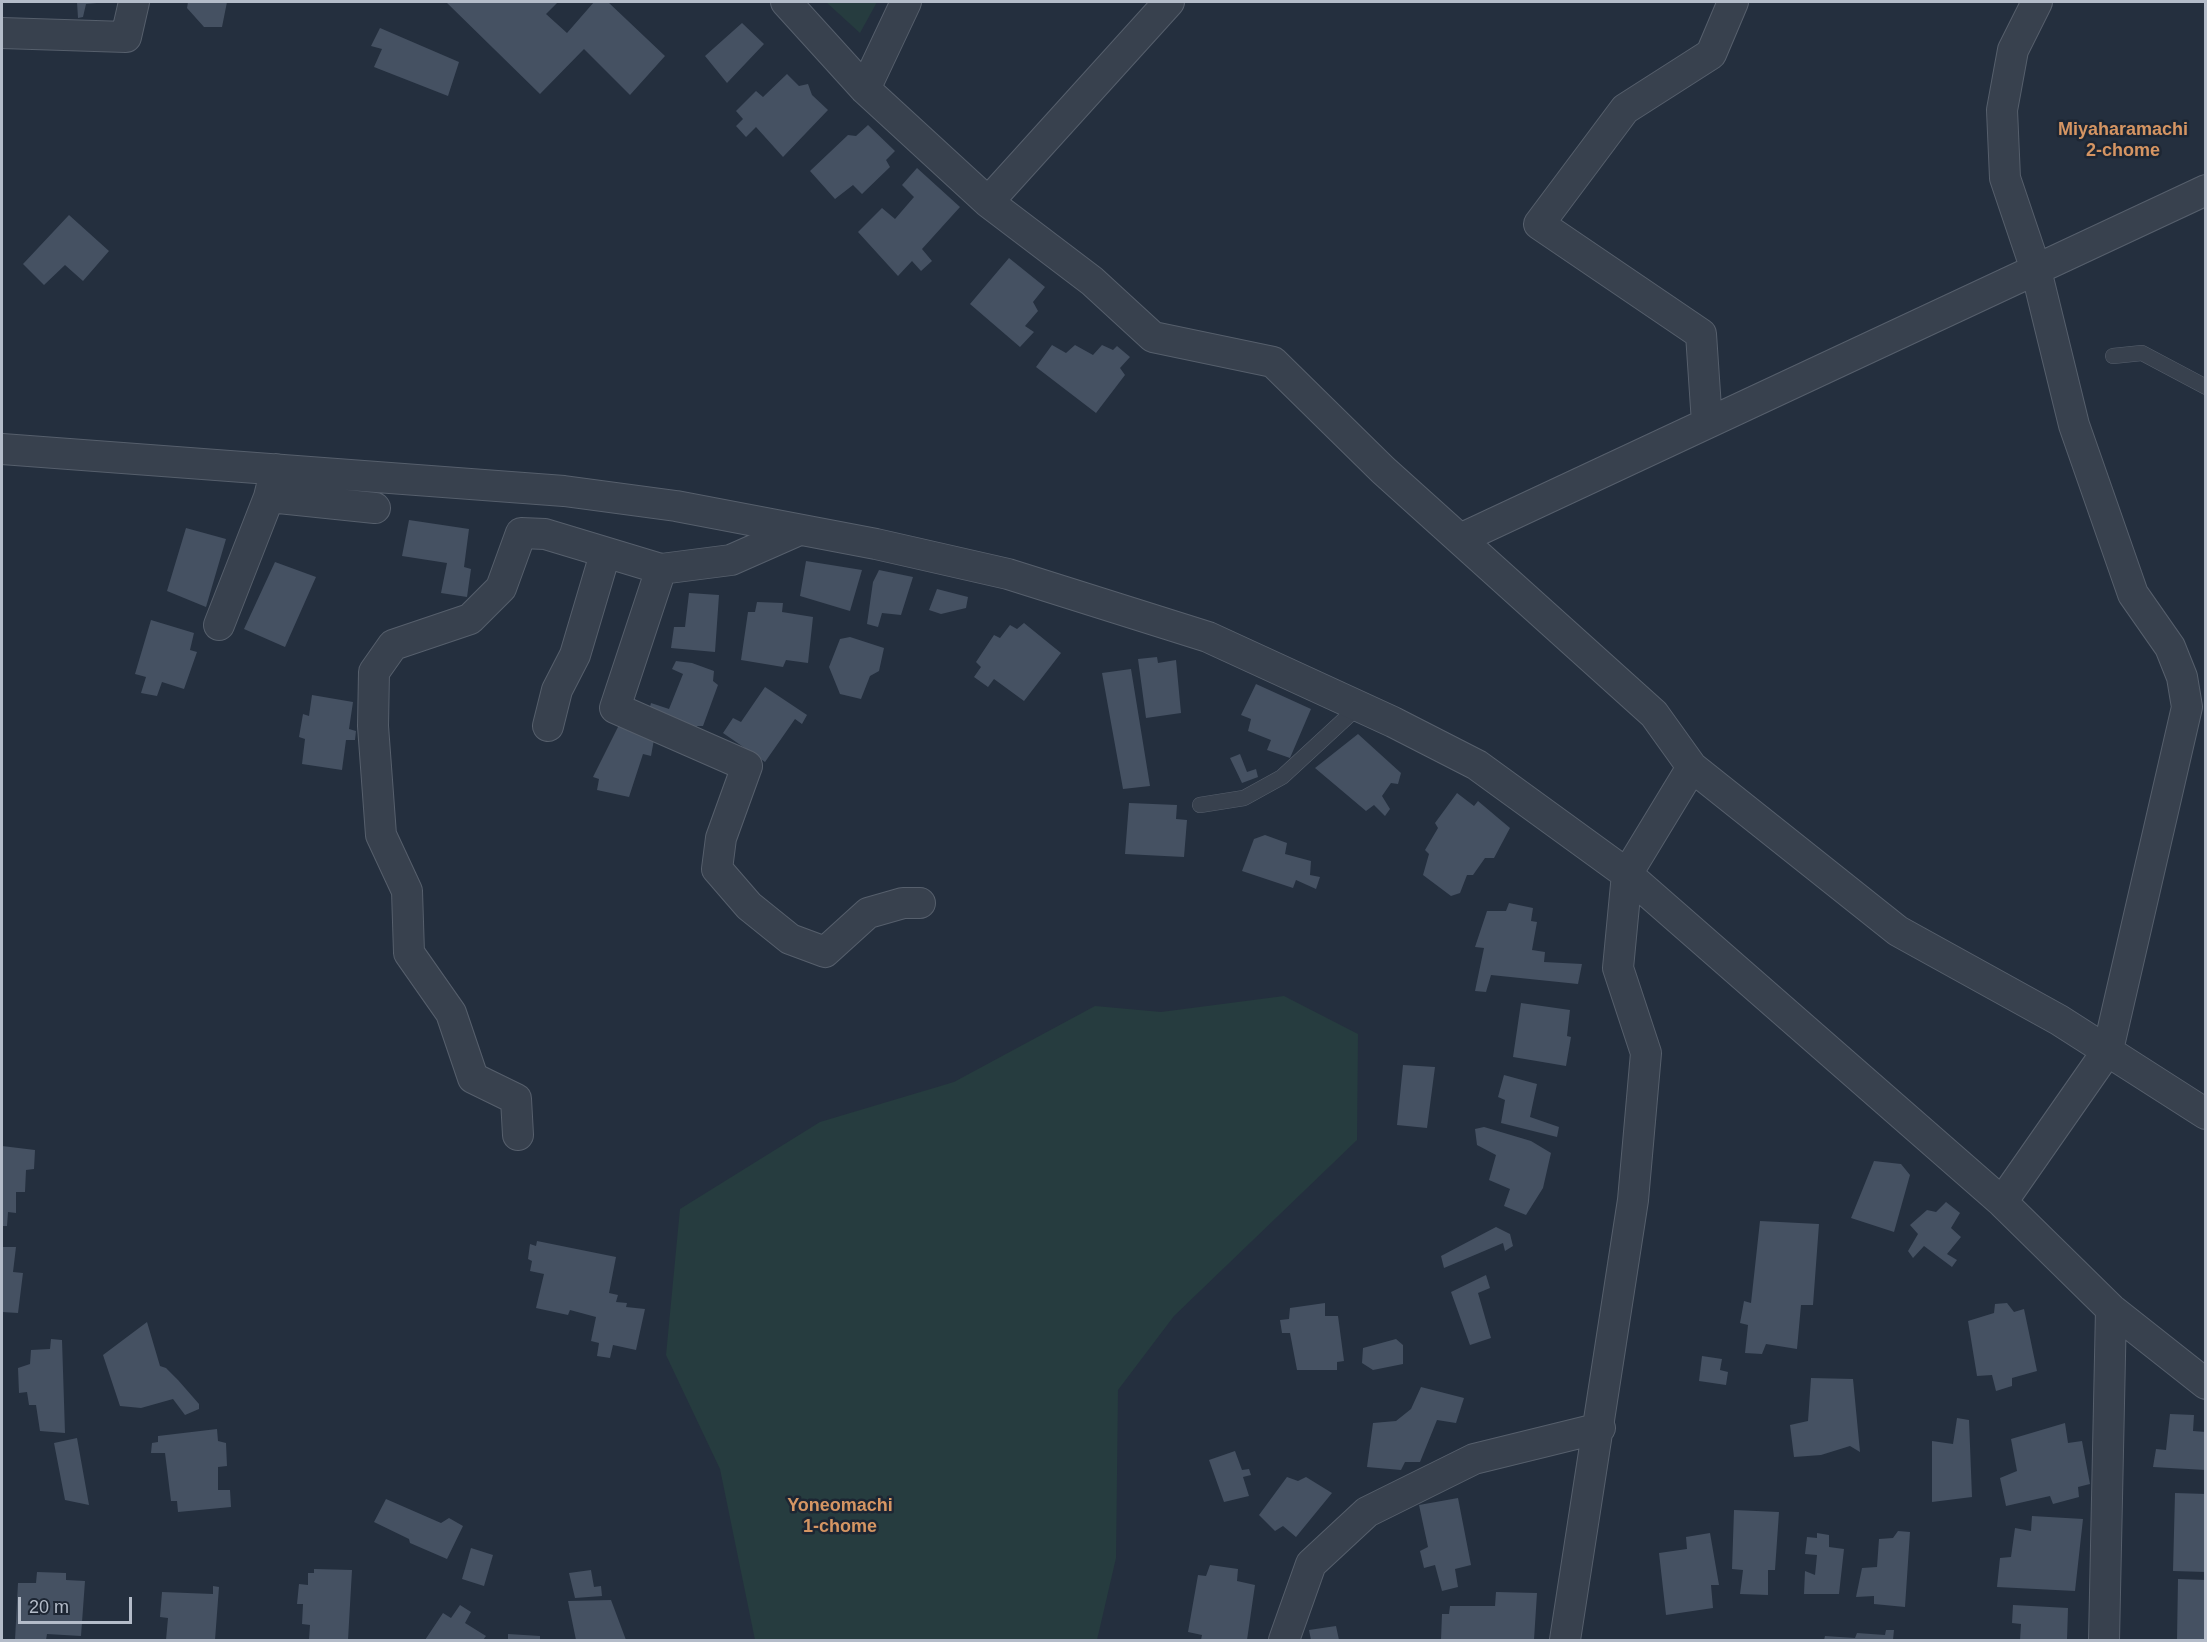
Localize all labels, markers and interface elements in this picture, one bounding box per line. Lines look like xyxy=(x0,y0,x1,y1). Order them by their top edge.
district label: Miyaharamachi 2-chome xyxy=(2058,119,2188,162)
district label: Yoneomachi 1-chome xyxy=(787,1495,893,1538)
scale bar xyxy=(21,1585,135,1623)
text: 20 m xyxy=(29,1597,69,1617)

